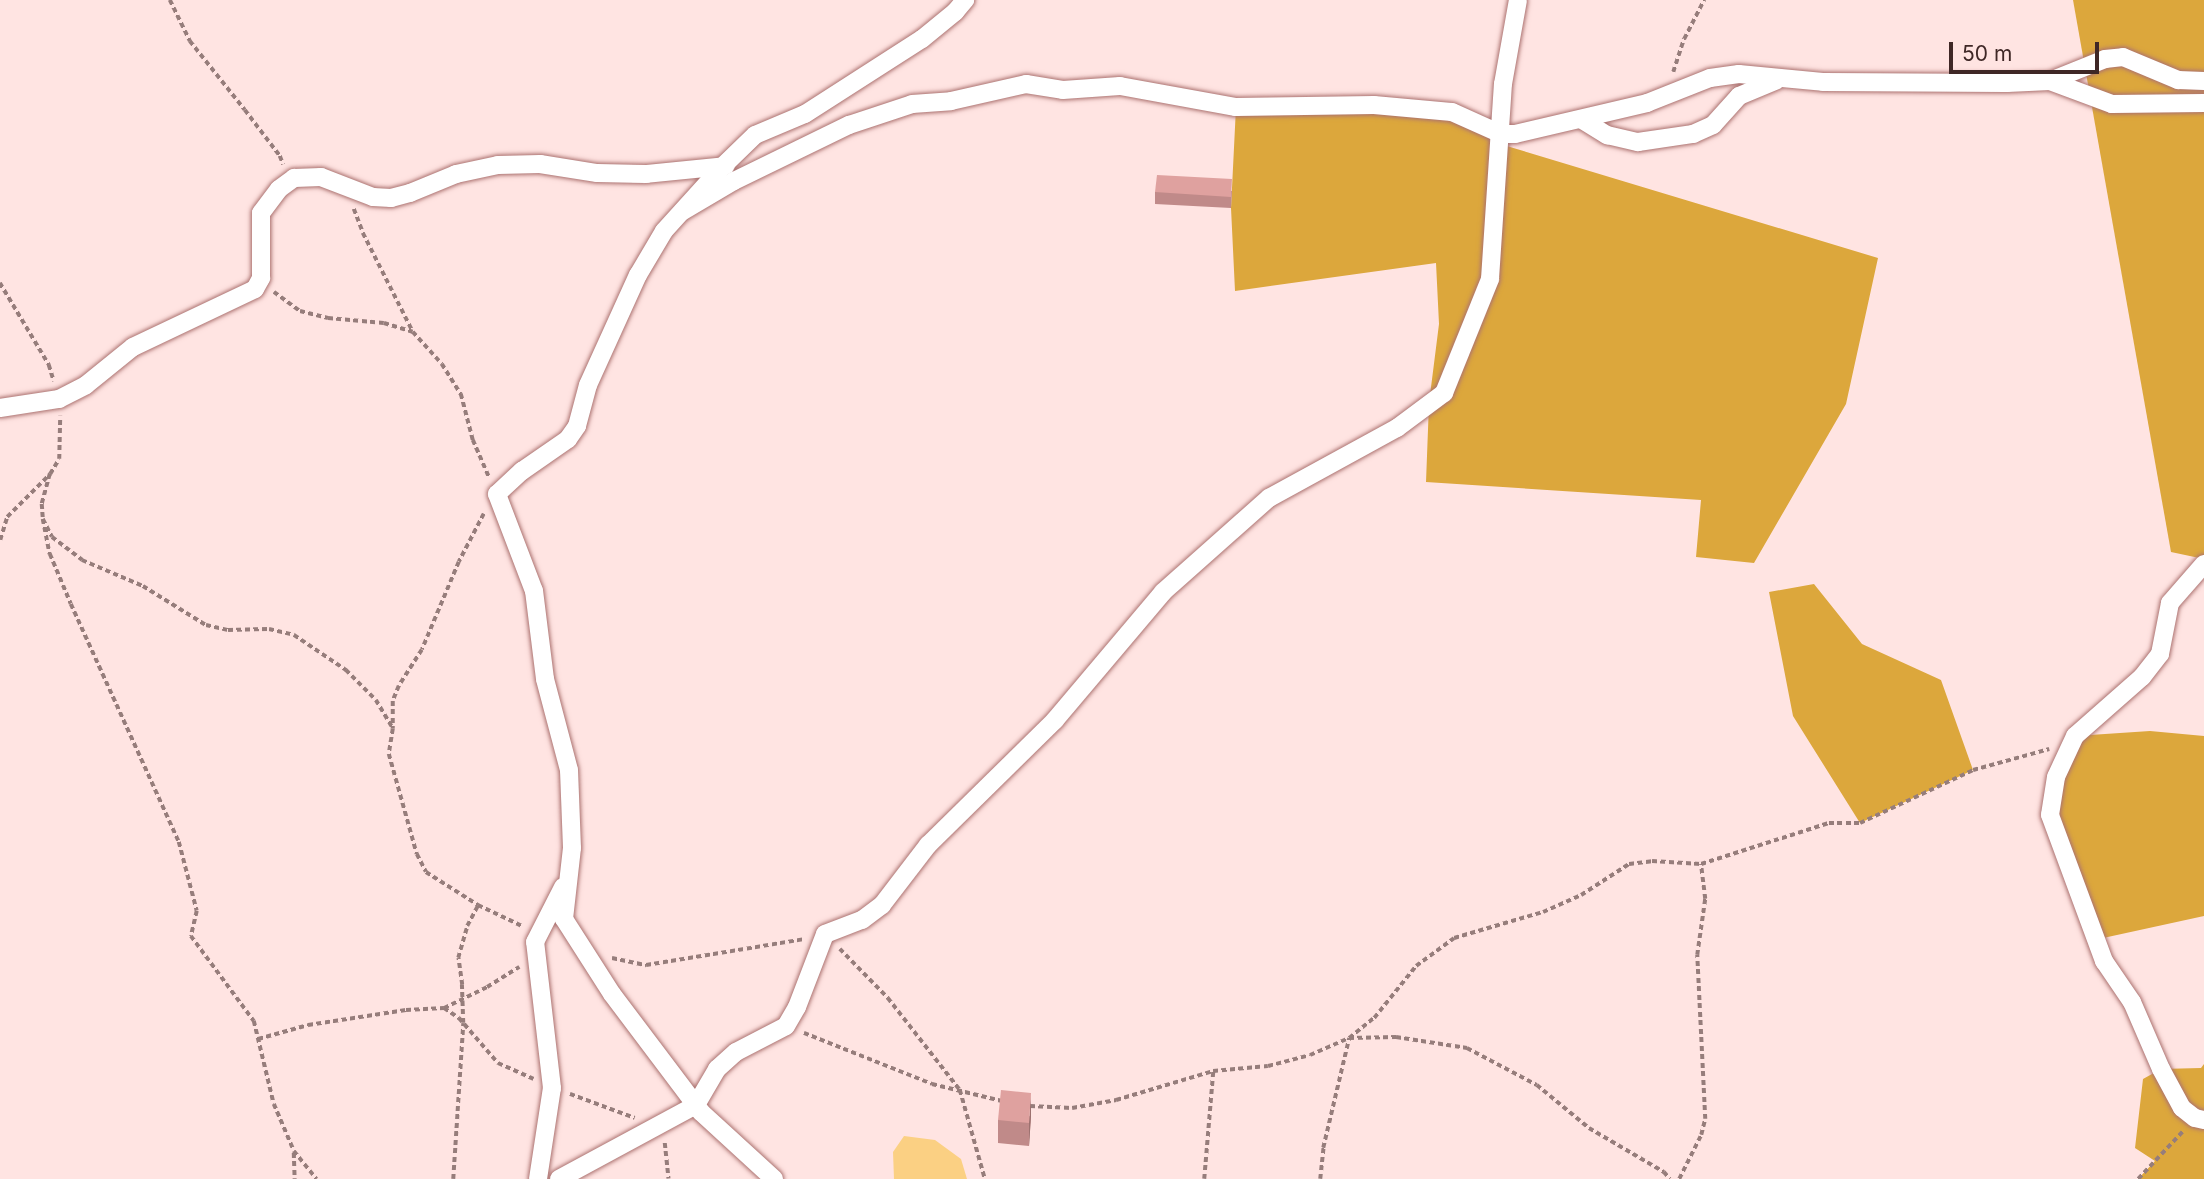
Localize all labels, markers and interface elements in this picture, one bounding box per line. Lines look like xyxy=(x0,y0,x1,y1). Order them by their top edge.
scale bar xyxy=(1952,28,2102,72)
text: 50 m xyxy=(1962,41,2012,66)

